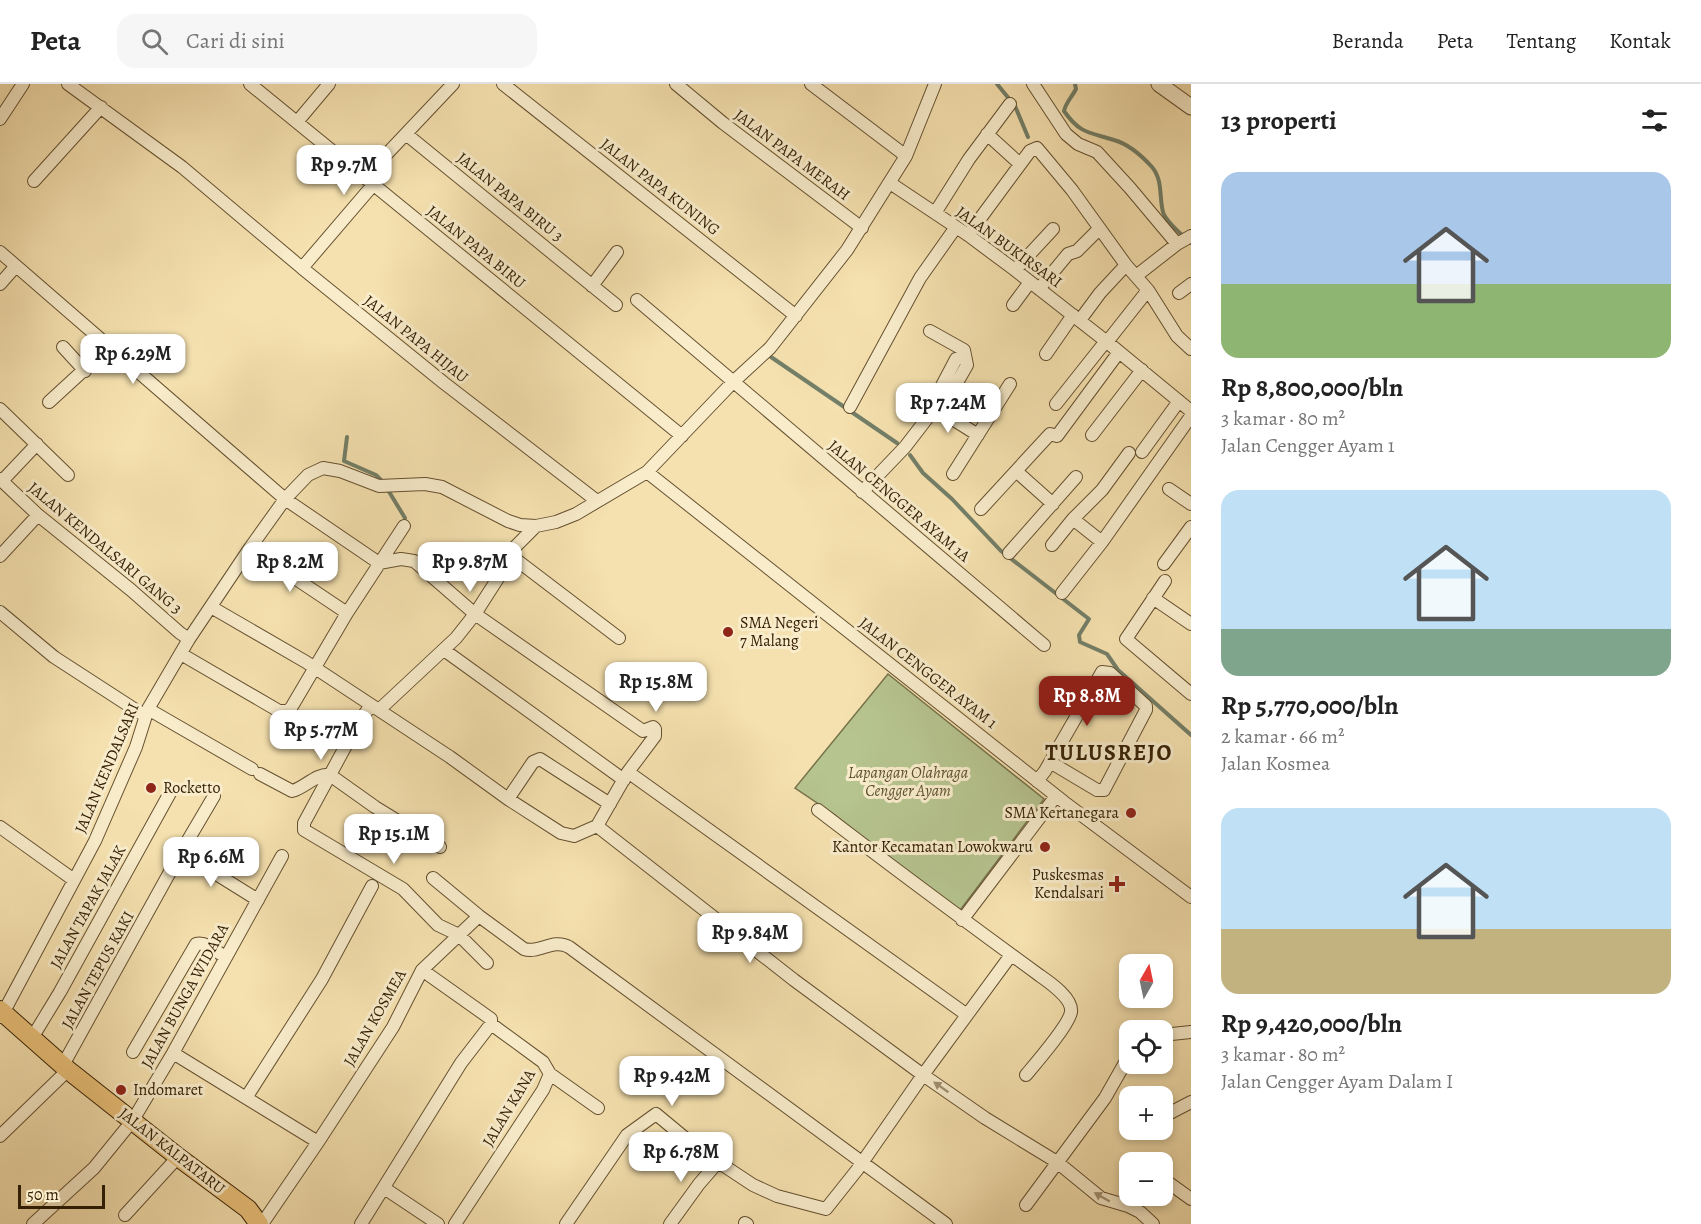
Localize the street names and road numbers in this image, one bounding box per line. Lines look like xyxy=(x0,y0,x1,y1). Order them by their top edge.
street label: JALAN PAPA MERAH xyxy=(730,104,854,206)
street label: JALAN PAPA KUNING xyxy=(596,133,724,241)
street label: JALAN PAPA BIRU 3 xyxy=(453,148,567,246)
street label: JALAN PAPA BIRU xyxy=(423,201,529,293)
street label: JALAN BUKIRSARI xyxy=(951,201,1067,293)
street label: JALAN PAPA HIJAU xyxy=(359,290,473,388)
street label: JALAN CENGGER AYAM 1A xyxy=(823,435,975,567)
street label: JALAN KENDALSARI GANG 3 xyxy=(23,477,187,619)
street label: JALAN CENGGER AYAM 1 xyxy=(854,612,1002,734)
street label: JALAN KENDALSARI xyxy=(70,699,144,837)
street label: JALAN TAPAK JALAK xyxy=(45,841,131,973)
street label: JALAN TEPUS KAKI xyxy=(57,907,139,1033)
street label: JALAN BUNGA WIDARA xyxy=(136,919,234,1072)
street label: JALAN KOSMEA xyxy=(338,965,412,1071)
street label: JALAN KANA xyxy=(477,1065,541,1151)
street label: JALAN KALPATARU xyxy=(114,1103,230,1200)

